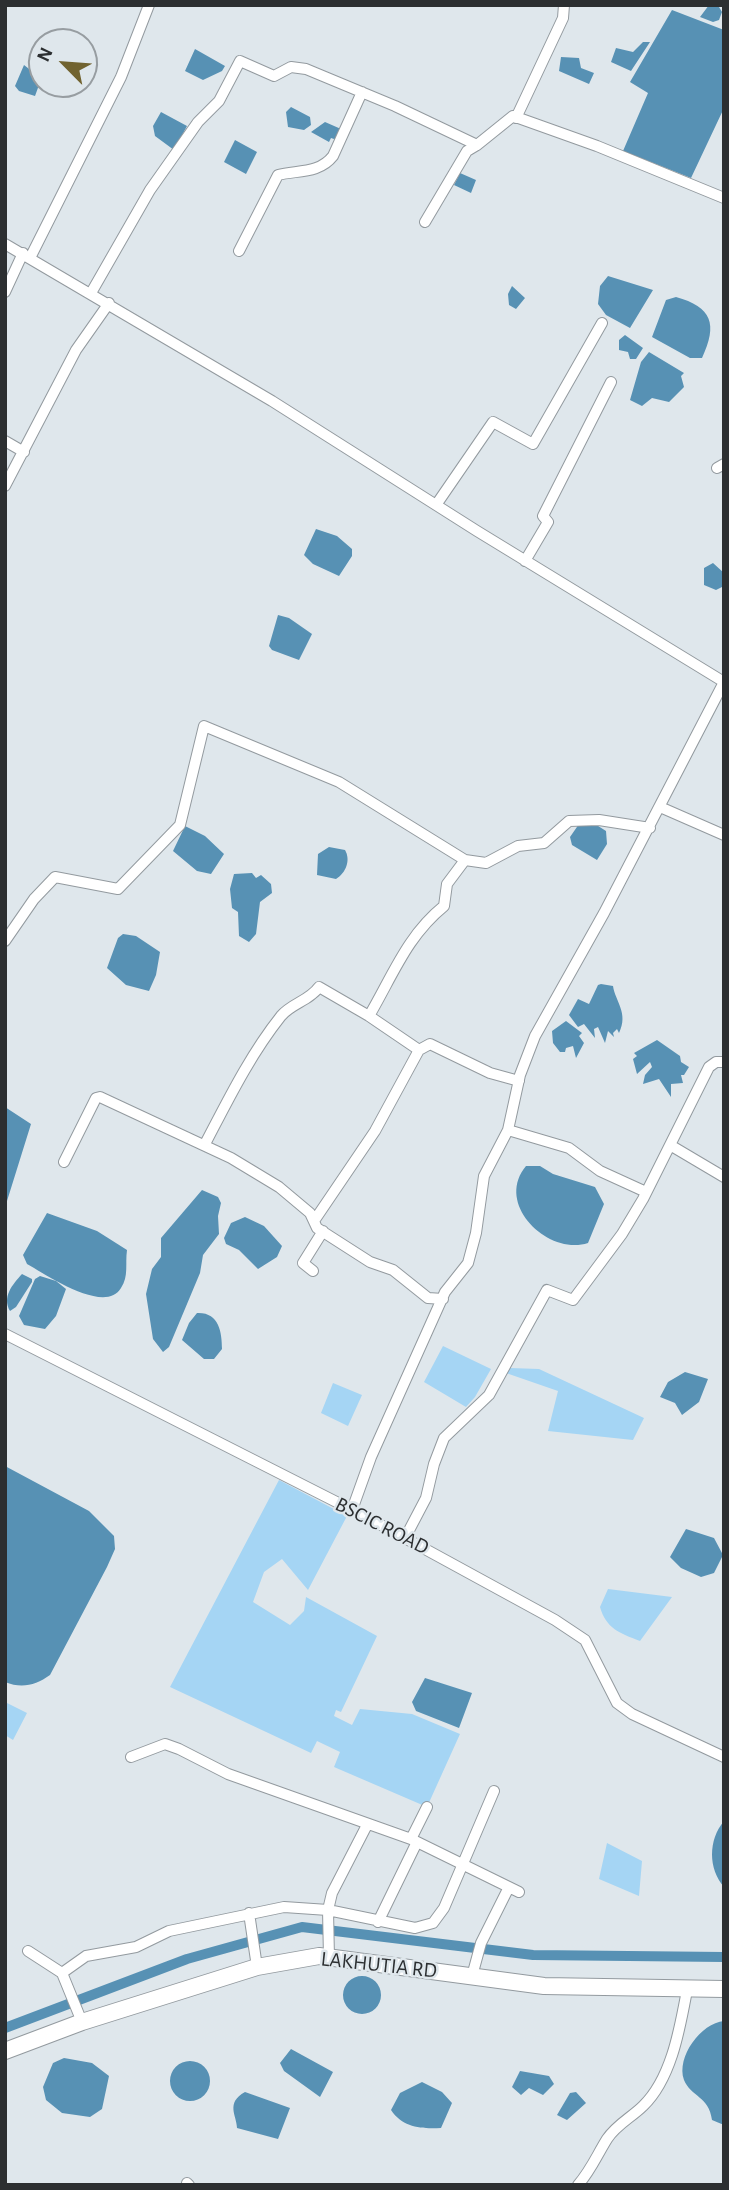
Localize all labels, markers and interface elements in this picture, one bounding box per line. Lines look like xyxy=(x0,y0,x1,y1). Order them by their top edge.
north arrow xyxy=(28,28,98,98)
text: N xyxy=(34,45,57,65)
street label: BSCIC ROAD xyxy=(331,1492,433,1560)
street label: LAKHUTIA RD xyxy=(320,1946,438,1984)

